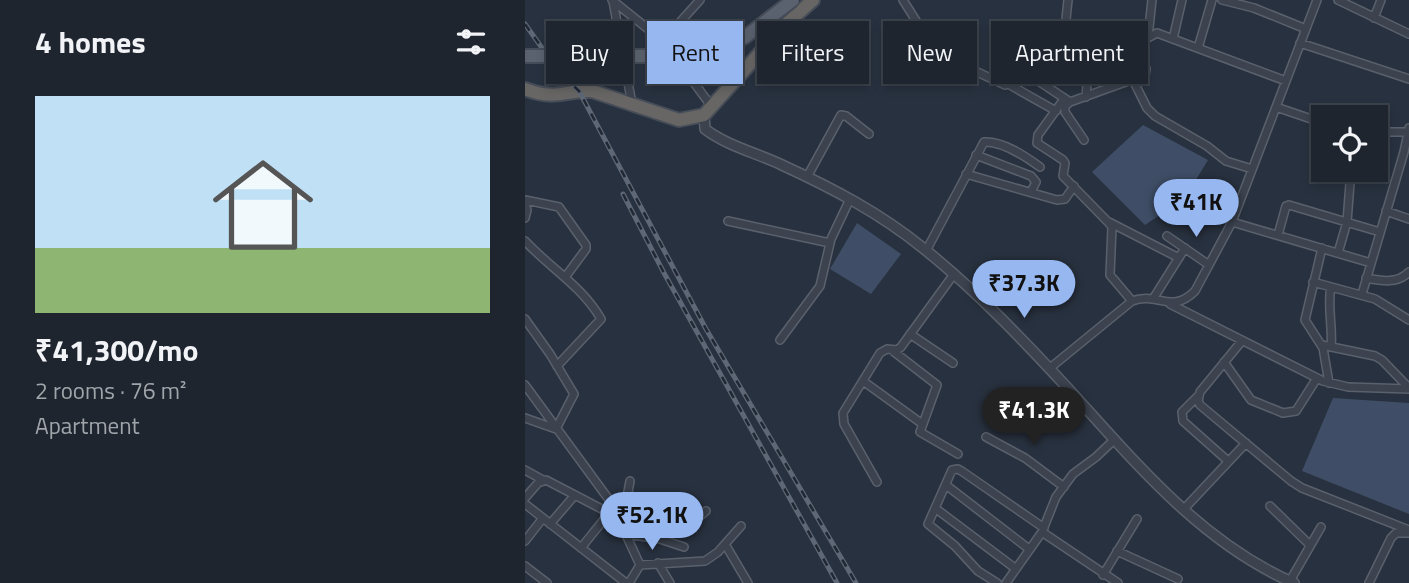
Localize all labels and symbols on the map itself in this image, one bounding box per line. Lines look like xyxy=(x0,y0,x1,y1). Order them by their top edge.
pin: ₹41K xyxy=(1155,180,1237,239)
pin: ₹37.3K xyxy=(967,260,1081,320)
pin: ₹41.3K xyxy=(977,388,1091,447)
pin: ₹52.1K xyxy=(595,492,709,552)

